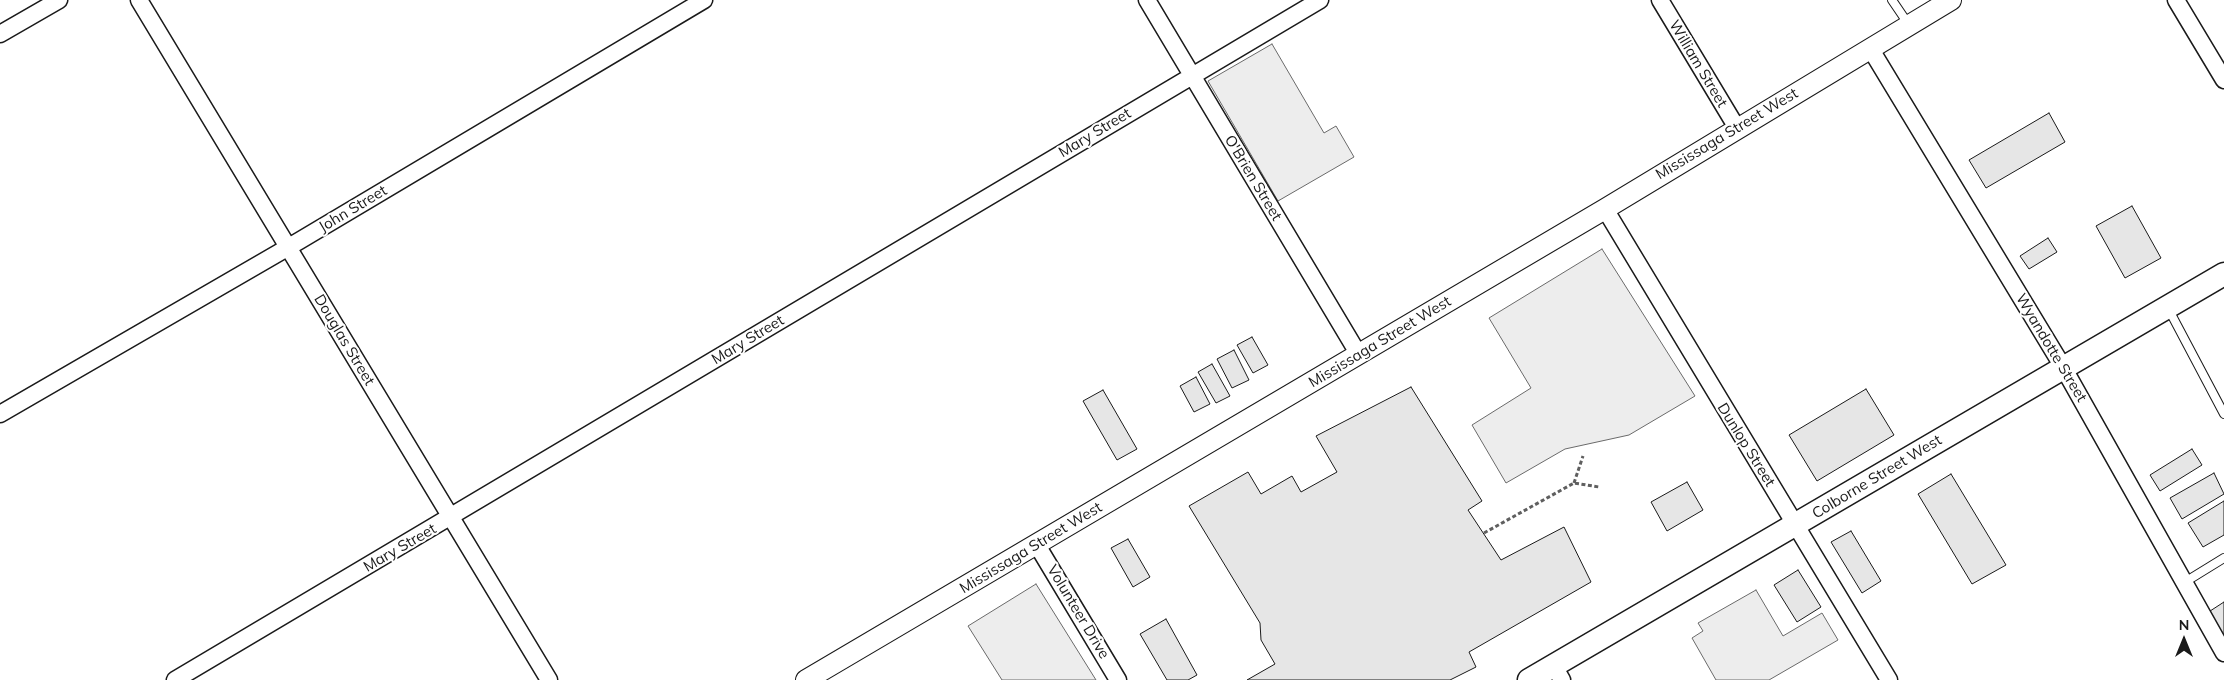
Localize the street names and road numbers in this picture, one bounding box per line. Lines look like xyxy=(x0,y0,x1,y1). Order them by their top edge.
street label: William Street xyxy=(1665,17,1731,111)
street label: Mississaga Street West xyxy=(1653,84,1801,184)
street label: Mary Street xyxy=(1056,104,1134,162)
street label: O'Brien Street xyxy=(1220,132,1286,224)
street label: John Street xyxy=(316,182,390,236)
street label: Douglas Street xyxy=(310,291,378,389)
street label: Wyandotte Street xyxy=(2012,291,2090,405)
street label: Mississaga Street West xyxy=(1306,292,1454,392)
street label: Mary Street xyxy=(709,311,787,369)
street label: Dunlop Street xyxy=(1713,400,1779,490)
street label: Colborne Street West xyxy=(1809,431,1945,523)
street label: Mississaga Street West xyxy=(957,498,1105,598)
street label: Mary Street xyxy=(360,520,440,576)
street label: Volunteer Drive xyxy=(1043,562,1113,662)

